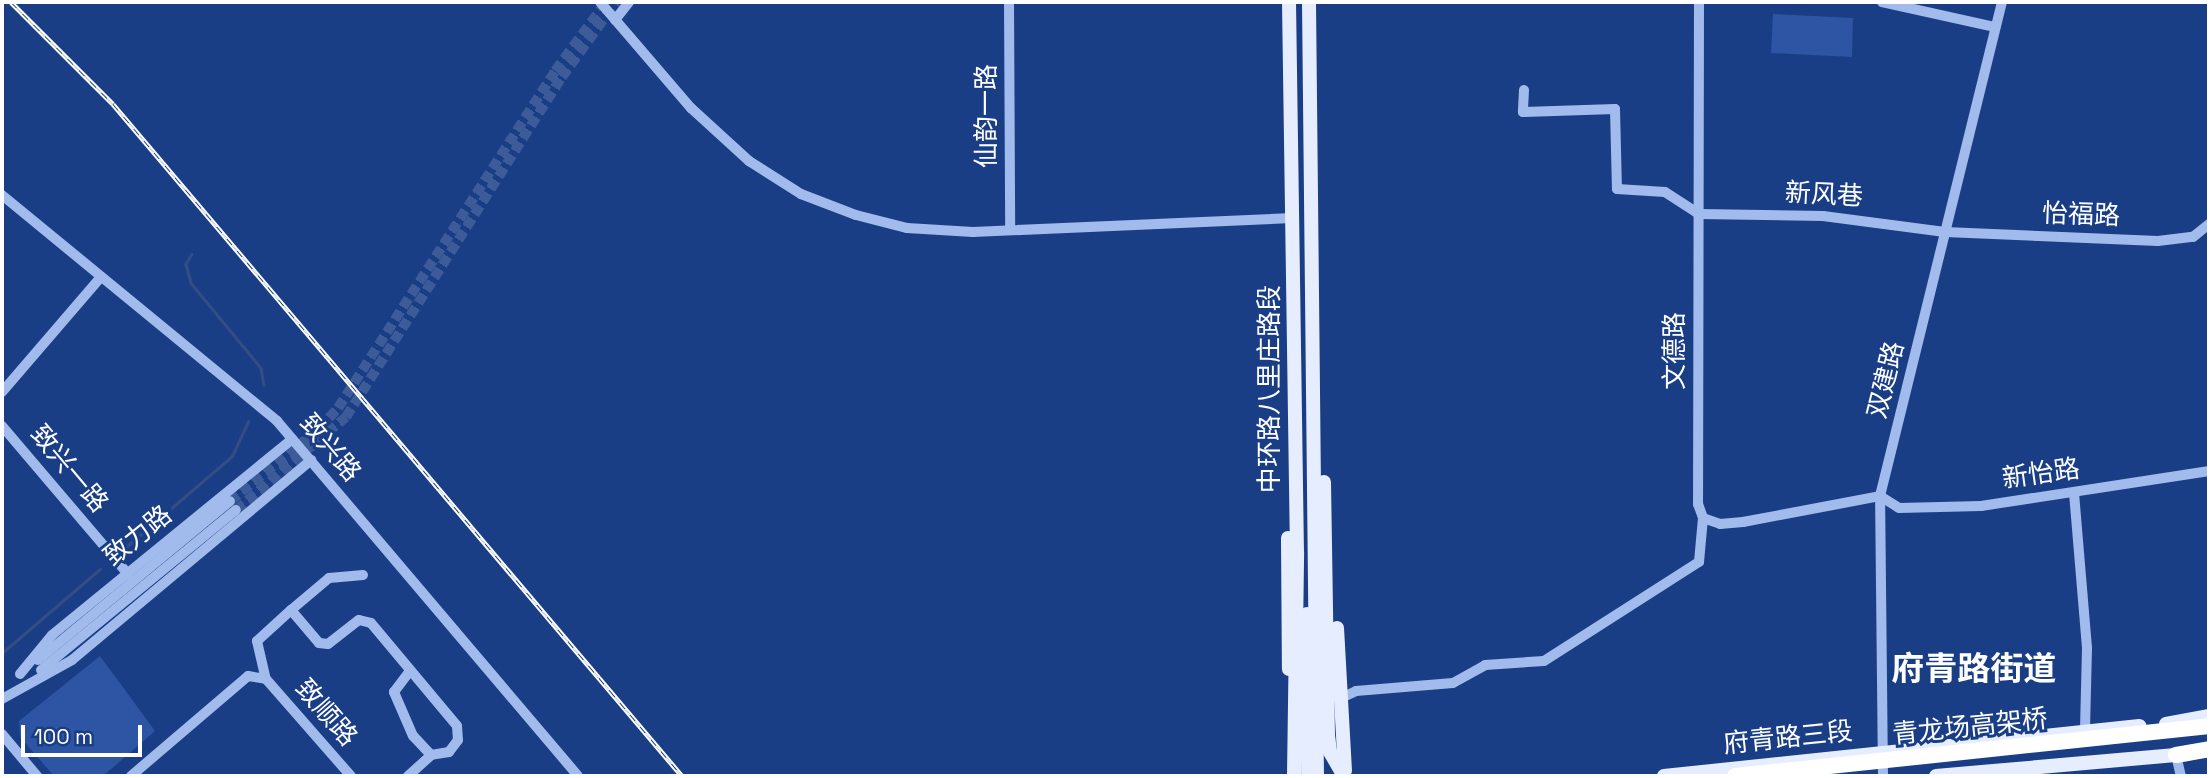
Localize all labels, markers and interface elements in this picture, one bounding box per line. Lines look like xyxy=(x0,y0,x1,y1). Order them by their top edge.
street label: 仙韵一路 xyxy=(971,64,1003,168)
street label: 新风巷 xyxy=(1784,177,1864,213)
street label: 怡福路 xyxy=(2041,198,2121,232)
street label: 中环路八里庄路段 xyxy=(1254,285,1286,493)
street label: 文德路 xyxy=(1659,312,1691,390)
street label: 双建路 xyxy=(1861,338,1911,422)
street label: 致兴路 xyxy=(293,408,367,488)
street label: 致兴一路 xyxy=(24,419,114,519)
street label: 新怡路 xyxy=(2000,453,2082,495)
street label: 致力路 xyxy=(98,499,178,573)
district label: 府青路街道 xyxy=(1892,650,2056,690)
street label: 致顺路 xyxy=(289,673,363,753)
street label: 青龙场高架桥 xyxy=(1891,703,2049,751)
scale bar xyxy=(24,712,145,756)
street label: 府青路三段 xyxy=(1722,716,1854,760)
text: 100 m xyxy=(34,723,93,750)

